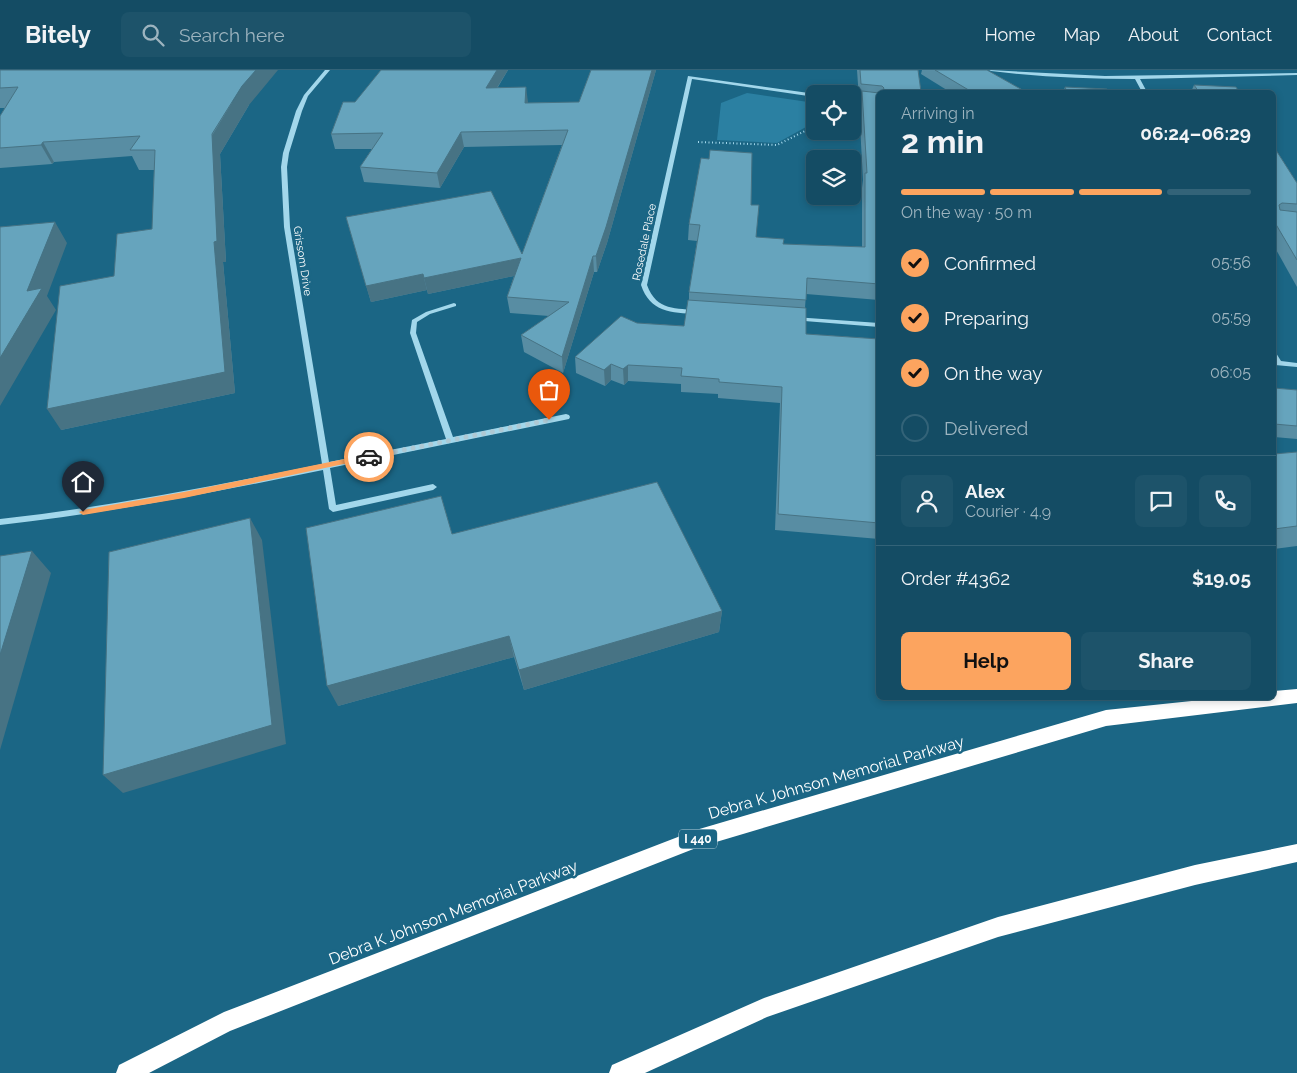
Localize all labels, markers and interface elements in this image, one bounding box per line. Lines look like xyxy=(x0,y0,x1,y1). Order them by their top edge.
search box xyxy=(121,12,471,57)
text: Bitely xyxy=(25,20,91,49)
icon: search xyxy=(139,21,167,49)
text: Search here xyxy=(179,24,285,46)
text: Home xyxy=(984,24,1035,45)
text: Map xyxy=(1063,24,1100,45)
text: About xyxy=(1128,24,1179,45)
text: Contact xyxy=(1207,24,1272,45)
map controls xyxy=(806,85,861,205)
button: locate xyxy=(806,85,861,140)
text: Arriving in xyxy=(901,104,975,123)
text: 06:24–06:29 xyxy=(1140,122,1251,144)
text: 2 min xyxy=(901,123,984,160)
button: layers xyxy=(806,150,861,205)
street label: Rosedale Place xyxy=(630,202,659,282)
text: On the way · 50 m xyxy=(901,203,1032,222)
street label: Grissom Drive xyxy=(291,225,315,297)
icon: check xyxy=(901,249,929,277)
text: Confirmed xyxy=(944,252,1036,274)
text: 05:56 xyxy=(1211,253,1251,272)
icon: check xyxy=(901,304,929,332)
text: Preparing xyxy=(944,307,1029,329)
text: 05:59 xyxy=(1211,308,1251,327)
icon: check xyxy=(901,359,929,387)
text: On the way xyxy=(944,362,1043,384)
text: 06:05 xyxy=(1210,363,1251,382)
pin xyxy=(528,369,570,420)
icon: bag xyxy=(535,376,563,404)
text: Delivered xyxy=(944,417,1028,439)
courier xyxy=(344,432,394,482)
icon: car xyxy=(355,443,383,471)
pin xyxy=(62,461,104,512)
icon: home xyxy=(69,468,97,496)
button: person xyxy=(901,475,953,527)
button: chat xyxy=(1135,475,1187,527)
button: phone xyxy=(1199,475,1251,527)
text: Alex xyxy=(965,480,1005,502)
text: Courier · 4.9 xyxy=(965,502,1051,521)
text: Order #4362 xyxy=(901,567,1010,589)
text: $19.05 xyxy=(1192,567,1251,589)
button: Help xyxy=(901,632,1071,690)
button: Share xyxy=(1081,632,1251,690)
street label: Debra K Johnson Memorial Parkway xyxy=(706,732,966,823)
road number: I 440 xyxy=(679,830,717,849)
street label: Debra K Johnson Memorial Parkway xyxy=(326,856,581,969)

